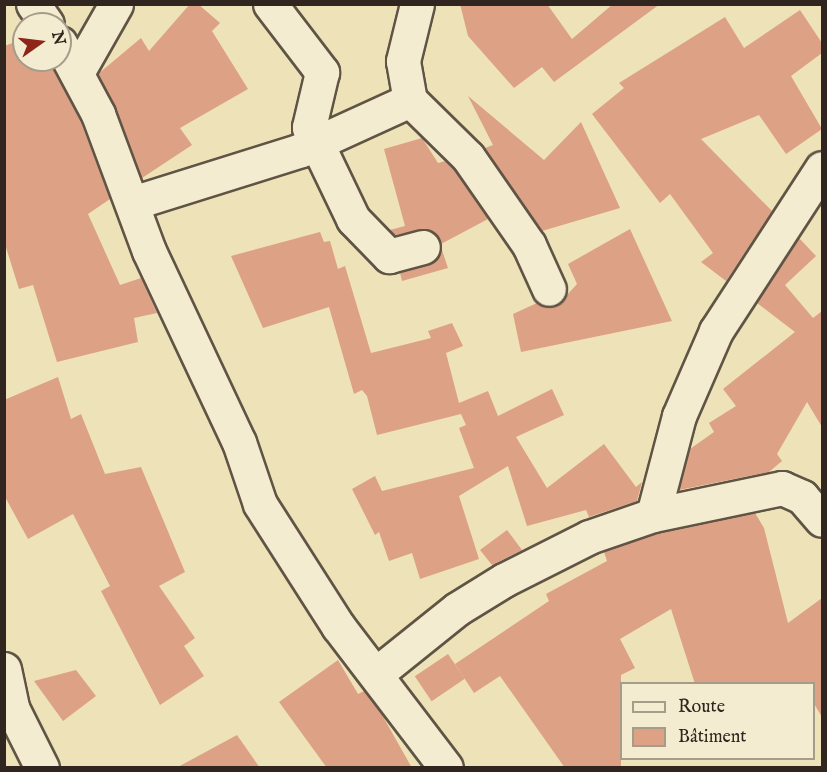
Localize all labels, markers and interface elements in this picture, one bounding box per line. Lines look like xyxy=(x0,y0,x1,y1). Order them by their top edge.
north arrow xyxy=(12,12,72,72)
text: N xyxy=(46,29,69,47)
legend xyxy=(620,682,815,760)
text: Route xyxy=(678,696,725,719)
text: Bâtiment xyxy=(678,726,747,749)

